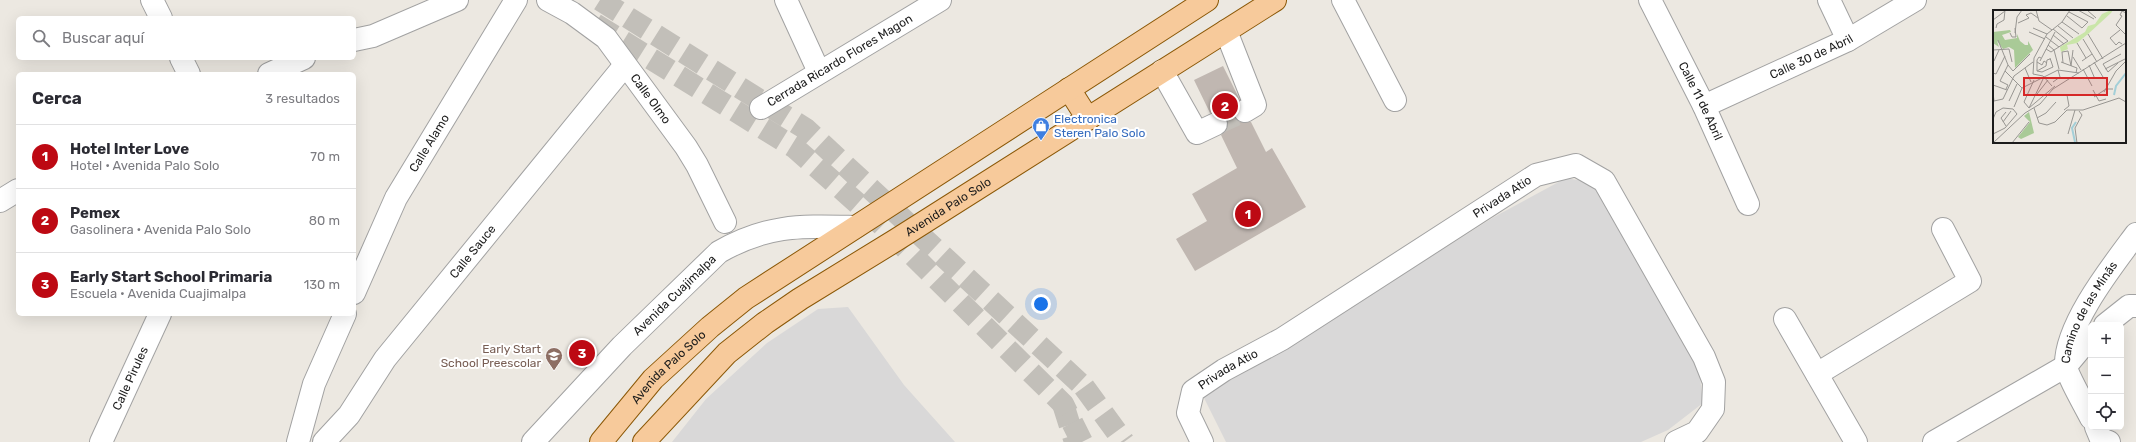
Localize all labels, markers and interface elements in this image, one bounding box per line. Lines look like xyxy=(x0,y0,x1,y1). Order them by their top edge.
inset map xyxy=(1993,10,2126,143)
street label: Cerrada Ricardo Flores Magon xyxy=(765,11,915,110)
search box xyxy=(16,16,356,60)
icon: search xyxy=(30,27,52,49)
text: Buscar aquí xyxy=(62,29,144,47)
street label: Calle 30 de Abril xyxy=(1767,32,1856,82)
street label: Calle 11 de Abril xyxy=(1676,59,1725,142)
street label: Calle Olmo xyxy=(628,71,674,127)
text: Cerca xyxy=(32,88,82,108)
text: 3 resultados xyxy=(265,91,340,106)
pin: 2 xyxy=(1212,91,1238,121)
street label: Calle Alamo xyxy=(406,112,452,175)
place label: Electronica Steren Palo Solo xyxy=(1054,112,1145,140)
shop icon: Electronica Steren Palo Solo xyxy=(1031,116,1051,141)
text: Hotel Inter Love xyxy=(70,140,189,158)
text: 1 xyxy=(42,149,48,164)
text: 70 m xyxy=(310,149,340,164)
text: Hotel · Avenida Palo Solo xyxy=(70,158,220,173)
street label: Privada Atio xyxy=(1470,173,1534,221)
street label: Avenida Palo Solo xyxy=(903,175,994,239)
pin: 1 xyxy=(1235,199,1261,229)
text: Pemex xyxy=(70,204,120,222)
text: 2 xyxy=(41,213,49,228)
text: 80 m xyxy=(309,213,340,228)
text: Gasolinera · Avenida Palo Solo xyxy=(70,222,251,237)
street label: Calle Sauce xyxy=(447,222,499,281)
street label: Avenida Cuajimalpa xyxy=(630,252,719,338)
street label: Camino de las Minãs xyxy=(2059,259,2120,364)
text: Early Start School Primaria xyxy=(70,268,272,286)
text: 3 xyxy=(41,277,49,292)
text: 130 m xyxy=(304,277,340,292)
text: Escuela · Avenida Cuajimalpa xyxy=(70,286,246,301)
your location xyxy=(1031,294,1051,314)
map controls xyxy=(2088,322,2124,430)
button: + xyxy=(2088,322,2124,358)
street label: Avenida Palo Solo xyxy=(628,327,709,407)
pin: 3 xyxy=(569,338,595,368)
place label: Early Start School Preescolar xyxy=(441,342,541,370)
street label: Calle Pirules xyxy=(110,344,151,412)
school or university icon: Early Start School Preescolar xyxy=(544,346,564,371)
street label: Privada Atio xyxy=(1196,346,1260,392)
button: − xyxy=(2088,358,2124,394)
button: locate xyxy=(2088,394,2124,430)

